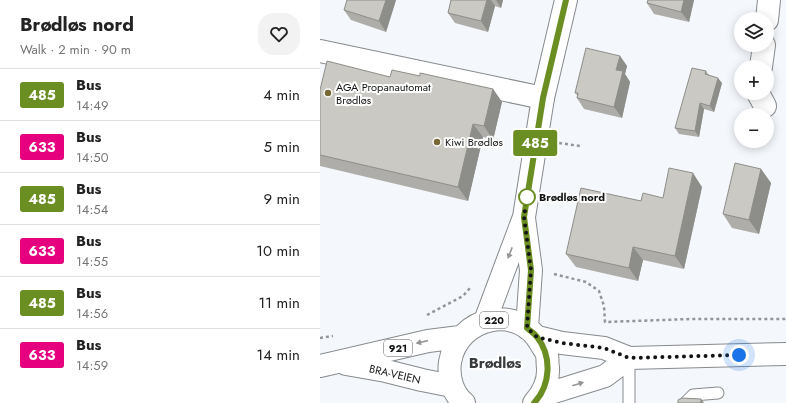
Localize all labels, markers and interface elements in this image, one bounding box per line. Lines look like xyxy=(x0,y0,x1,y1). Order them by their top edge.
text: Brødløs nord xyxy=(20,11,134,38)
map controls xyxy=(734,12,774,148)
button: layers xyxy=(734,12,774,52)
button: heart xyxy=(258,13,300,55)
text: Walk · 2 min · 90 m xyxy=(20,40,131,59)
button: + xyxy=(734,60,774,100)
text: Bus xyxy=(76,74,101,96)
place label: AGA Propanautomat Brødløs xyxy=(336,79,431,108)
text: 4 min xyxy=(263,84,300,106)
text: 485 xyxy=(28,85,56,105)
marker: AGA Propanautomat Brødløs xyxy=(323,88,333,98)
text: 14:49 xyxy=(76,96,108,115)
button: − xyxy=(734,108,774,148)
text: Bus xyxy=(76,126,101,148)
line badge: 485 xyxy=(512,130,558,156)
text: 485 xyxy=(521,133,549,153)
place label: Kiwi Brødløs xyxy=(445,134,503,150)
text: 5 min xyxy=(264,136,300,158)
text: 633 xyxy=(29,137,55,157)
marker: Kiwi Brødløs xyxy=(432,137,442,147)
text: 14:50 xyxy=(76,148,108,167)
text: Bus xyxy=(76,178,101,200)
text: 9 min xyxy=(263,188,300,210)
marker: Brødløs nord xyxy=(518,188,536,206)
text: 485 xyxy=(28,189,56,209)
place label: Brødløs nord xyxy=(539,189,605,205)
text: 14:54 xyxy=(76,200,108,219)
text: Bus xyxy=(76,230,101,252)
text: 10 min xyxy=(256,240,300,262)
text: 633 xyxy=(29,241,55,261)
one-way arrow xyxy=(506,247,512,259)
text: 14:55 xyxy=(76,252,108,271)
text: Bus xyxy=(76,282,101,304)
text: 11 min xyxy=(259,292,300,314)
text: 485 xyxy=(28,293,56,313)
text: 14:56 xyxy=(76,304,108,323)
road number: 220 xyxy=(480,312,508,328)
text: Bus xyxy=(76,334,101,356)
road number: 921 xyxy=(384,340,412,356)
one-way arrow xyxy=(416,340,428,346)
text: 14 min xyxy=(257,344,300,366)
text: 633 xyxy=(29,345,55,365)
your location xyxy=(729,345,749,365)
district label: Brødløs xyxy=(469,352,521,374)
text: 14:59 xyxy=(76,356,108,375)
street label: BRA-VEIEN xyxy=(368,360,422,388)
one-way arrow xyxy=(572,381,584,387)

